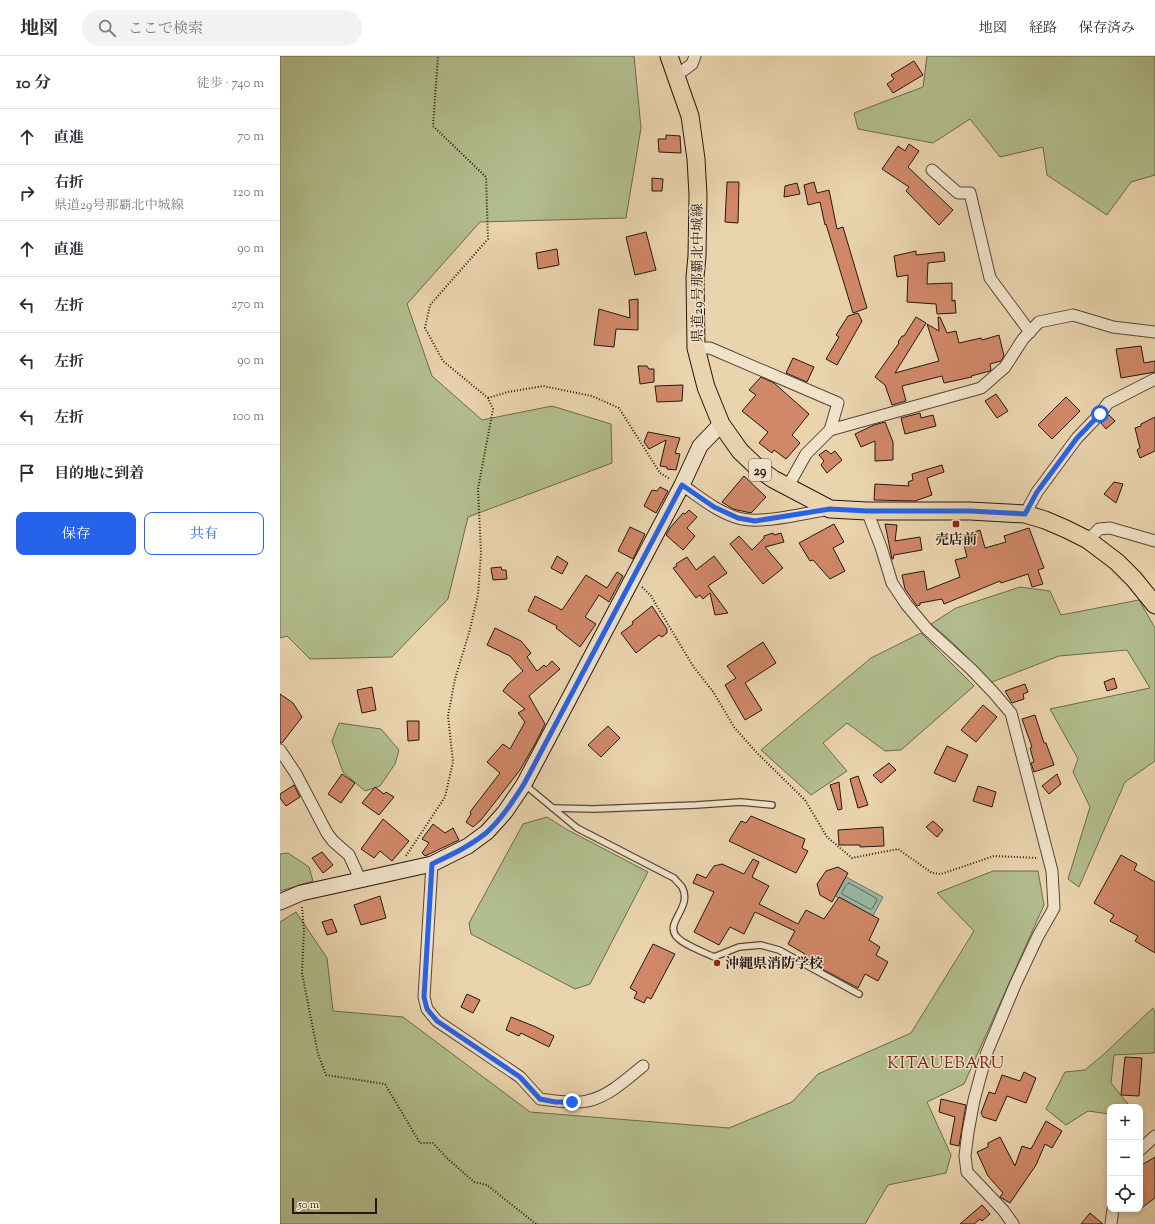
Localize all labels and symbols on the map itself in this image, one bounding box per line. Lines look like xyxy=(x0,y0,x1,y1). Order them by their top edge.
street label: 県道29号那覇北中城線 xyxy=(689,203,709,343)
route start xyxy=(1091,405,1109,423)
road number: 29 xyxy=(749,459,771,481)
marker: 売店前 xyxy=(951,519,961,529)
place label: 売店前 xyxy=(935,531,977,551)
place label: 沖縄県消防学校 xyxy=(725,955,823,975)
marker: 沖縄県消防学校 xyxy=(712,958,722,968)
district label: KITAUEBARU xyxy=(887,1053,1005,1076)
route end xyxy=(563,1093,581,1111)
scale bar xyxy=(292,1196,377,1215)

